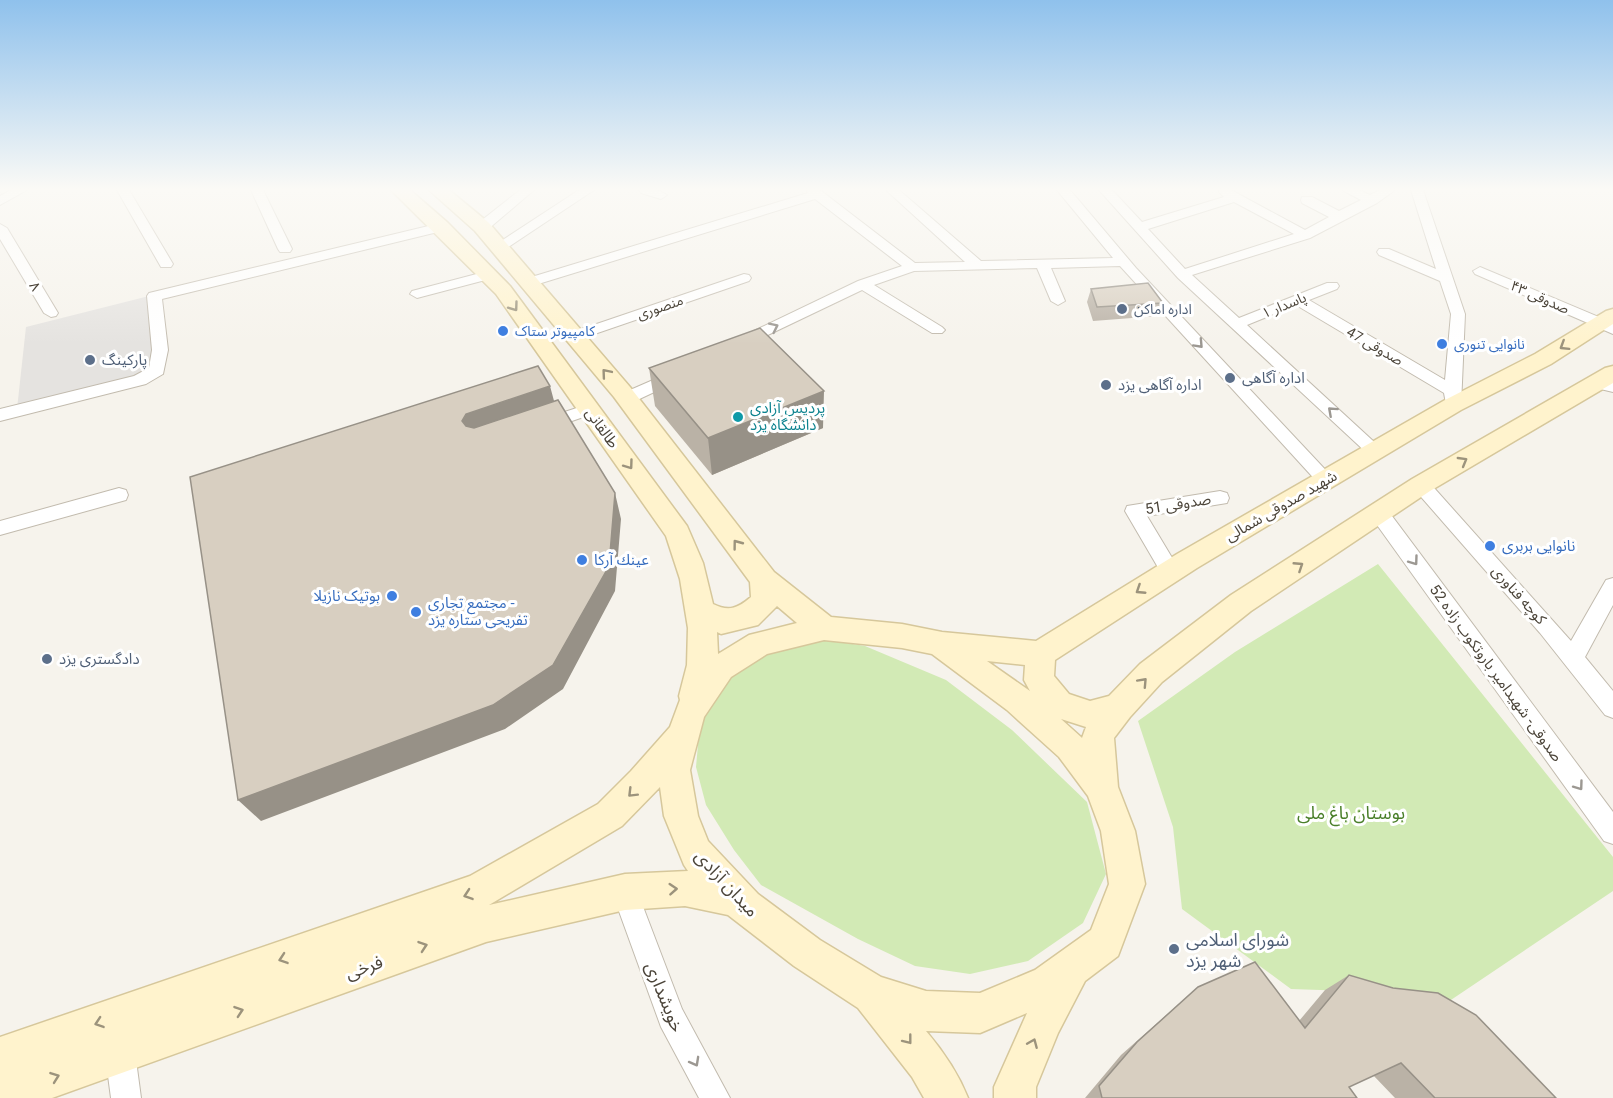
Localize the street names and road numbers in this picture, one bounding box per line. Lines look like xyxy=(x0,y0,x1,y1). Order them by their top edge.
street label: صدوقی ۴۳ xyxy=(1508,277,1572,318)
street label: ۸ xyxy=(26,278,44,294)
street label: پاسدار ۱ xyxy=(1259,289,1309,323)
street label: منصوری xyxy=(635,292,686,323)
street label: صدوقی 47 xyxy=(1344,324,1406,370)
street label: طالقانی xyxy=(581,404,623,452)
street label: شهید صدوقی شمالی xyxy=(1222,467,1340,545)
street label: صدوقی 51 xyxy=(1144,490,1212,518)
street label: کوچه فناوری xyxy=(1487,562,1551,629)
street label: 52 صدوقی- شهیدامیر باروتکوب زاده xyxy=(1426,581,1566,765)
street label: میدان آزادی xyxy=(690,845,763,921)
street label: فرخی xyxy=(342,951,386,984)
street label: خویشداری xyxy=(640,959,689,1036)

